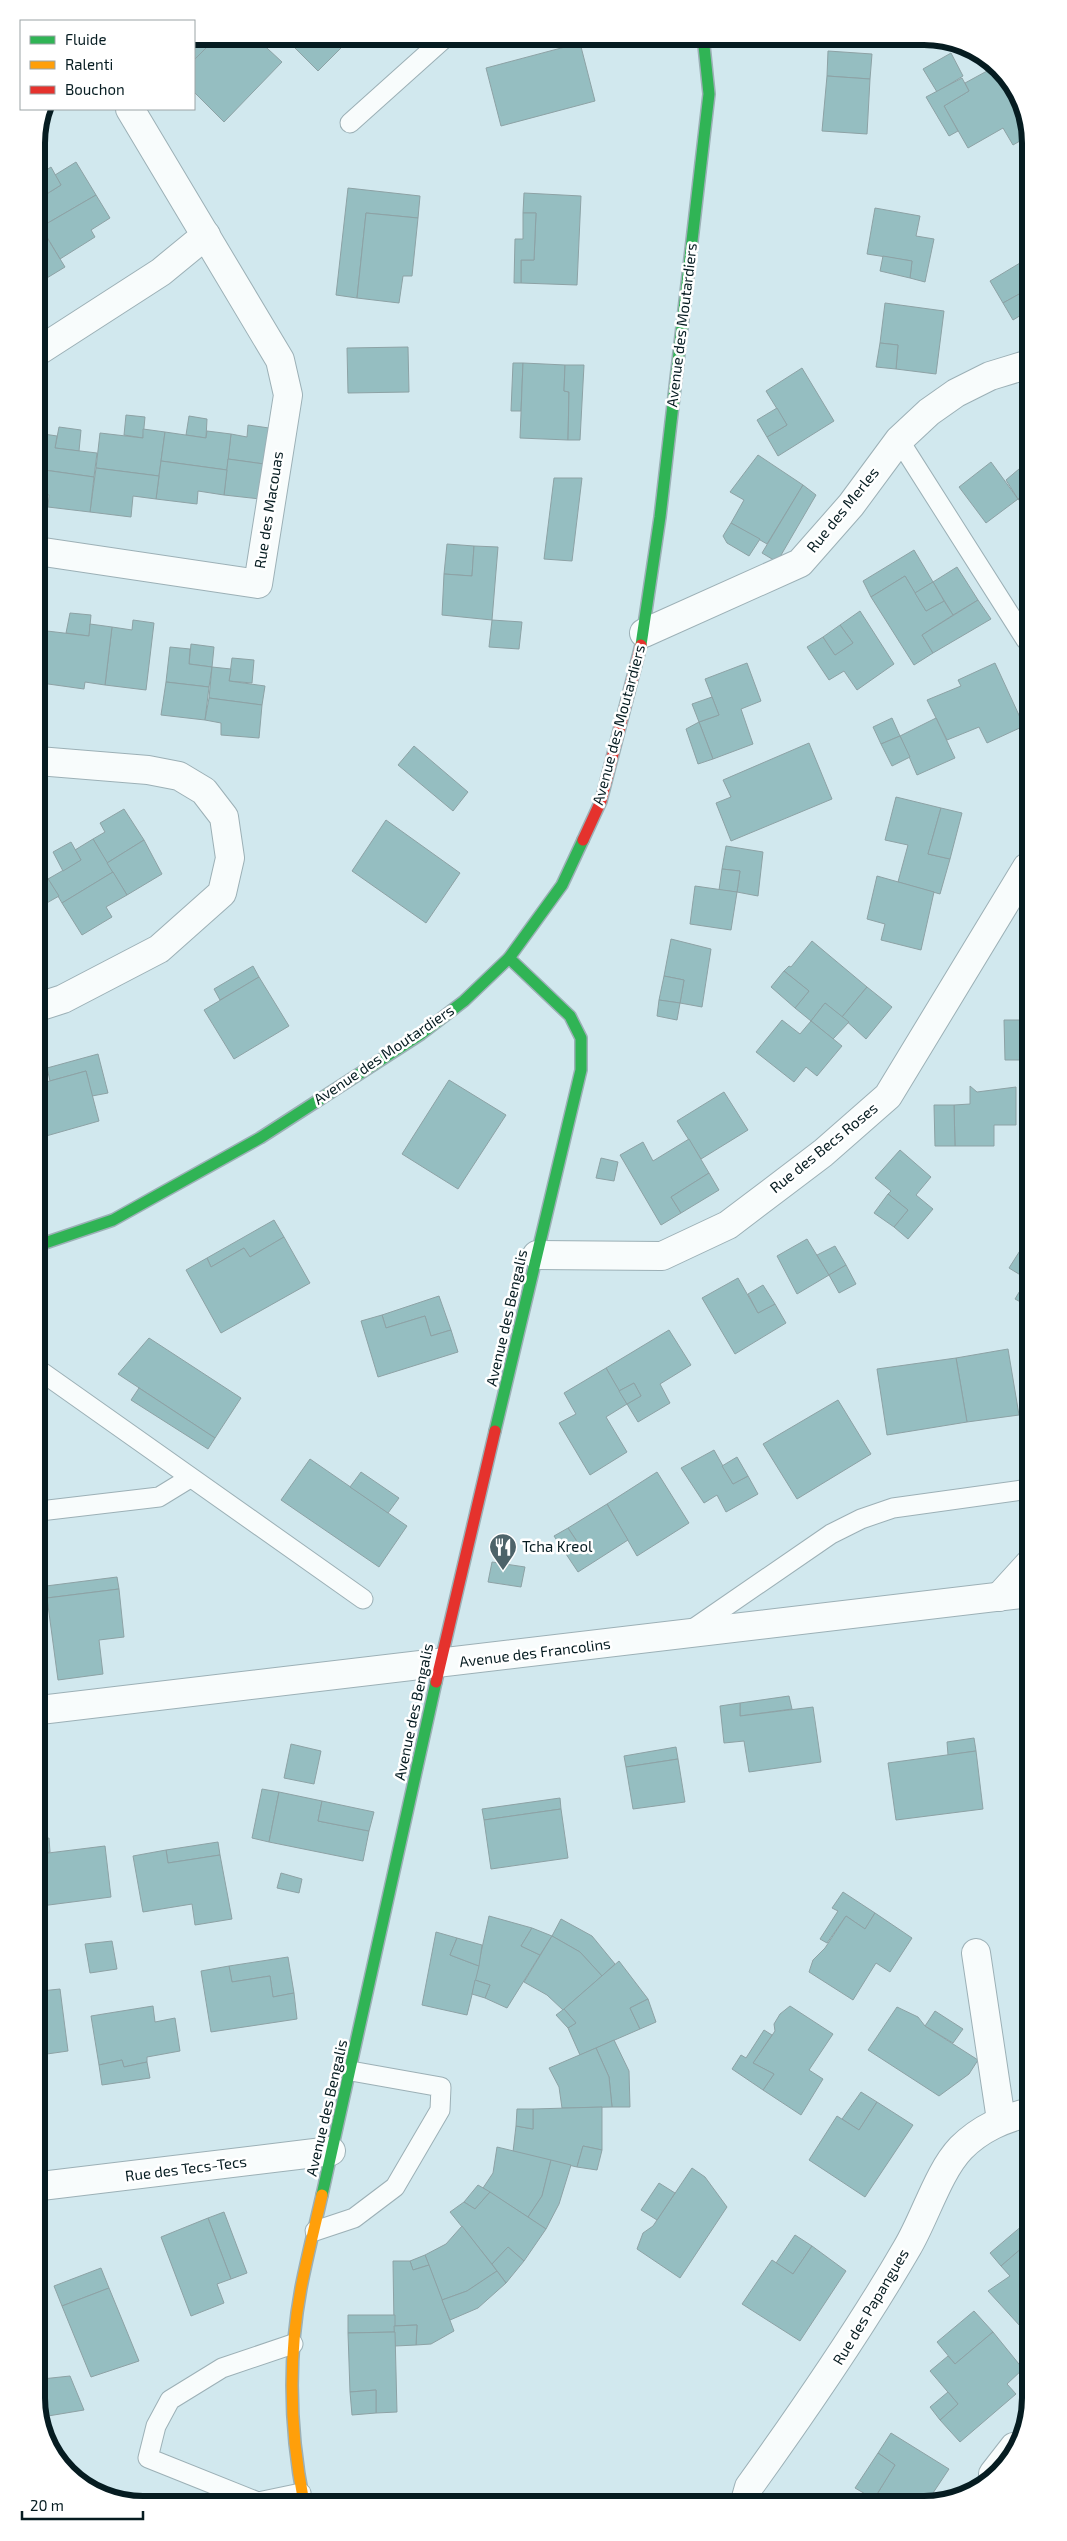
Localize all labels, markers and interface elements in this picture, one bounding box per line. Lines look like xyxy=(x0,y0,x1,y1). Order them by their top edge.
legend xyxy=(20,20,195,110)
text: Fluide xyxy=(65,30,106,48)
text: Ralenti xyxy=(65,55,113,73)
text: Bouchon xyxy=(65,80,125,98)
street label: Avenue des Moutardiers xyxy=(662,242,700,408)
street label: Rue des Macouas xyxy=(250,450,286,570)
street label: Rue des Merles xyxy=(802,463,882,556)
street label: Avenue des Moutardiers xyxy=(588,643,648,807)
street label: Avenue des Moutardiers xyxy=(310,1000,457,1108)
street label: Rue des Becs Roses xyxy=(766,1098,881,1196)
street label: Avenue des Bengalis xyxy=(482,1248,530,1388)
restaurant icon: Tcha Kreol xyxy=(488,1532,518,1571)
place label: Tcha Kreol xyxy=(522,1537,593,1555)
street label: Avenue des Francolins xyxy=(458,1634,612,1670)
street label: Avenue des Bengalis xyxy=(390,1642,436,1782)
street label: Avenue des Bengalis xyxy=(302,2038,350,2178)
street label: Rue des Tecs-Tecs xyxy=(124,2152,248,2184)
street label: Rue des Papangues xyxy=(828,2245,912,2368)
scale bar xyxy=(22,2488,144,2520)
text: 20 m xyxy=(30,2496,64,2514)

